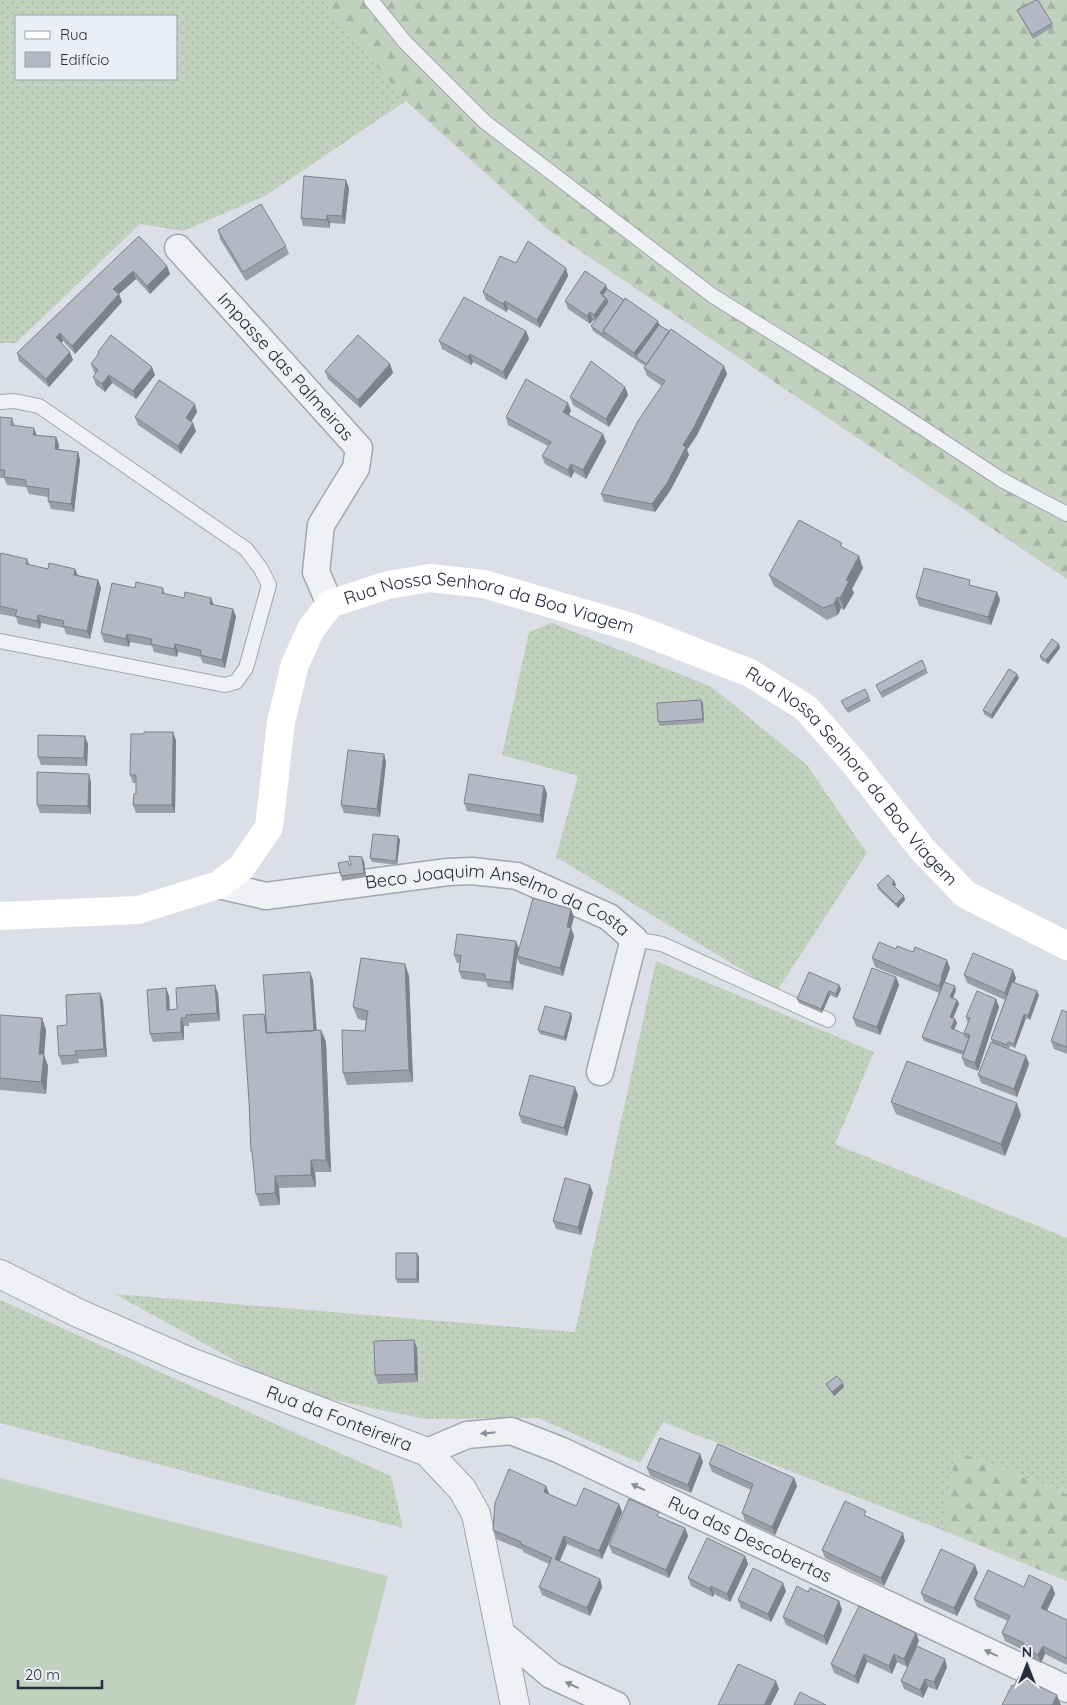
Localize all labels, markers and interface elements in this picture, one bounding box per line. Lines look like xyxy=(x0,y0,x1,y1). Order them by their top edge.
legend xyxy=(15,15,178,80)
text: Rua xyxy=(60,25,88,44)
text: Edifício xyxy=(60,50,109,69)
street label: Impasse das Palmeiras xyxy=(213,287,359,445)
street label: Rua Nossa Senhora da Boa Viagem xyxy=(341,566,637,638)
street label: Rua Nossa Senhora da Boa Viagem xyxy=(741,661,963,890)
street label: Beco Joaquim Anselmo da Costa xyxy=(364,859,635,941)
street label: Rua da Fonteireira xyxy=(263,1380,416,1456)
one-way arrow xyxy=(480,1429,496,1437)
one-way arrow xyxy=(631,1483,645,1491)
street label: Rua das Descobertas xyxy=(664,1491,836,1587)
north arrow xyxy=(1002,1640,1052,1690)
text: N xyxy=(1022,1643,1032,1661)
one-way arrow xyxy=(984,1649,998,1657)
scale bar xyxy=(18,1658,101,1690)
text: 20 m xyxy=(25,1665,60,1684)
one-way arrow xyxy=(565,1680,579,1688)

